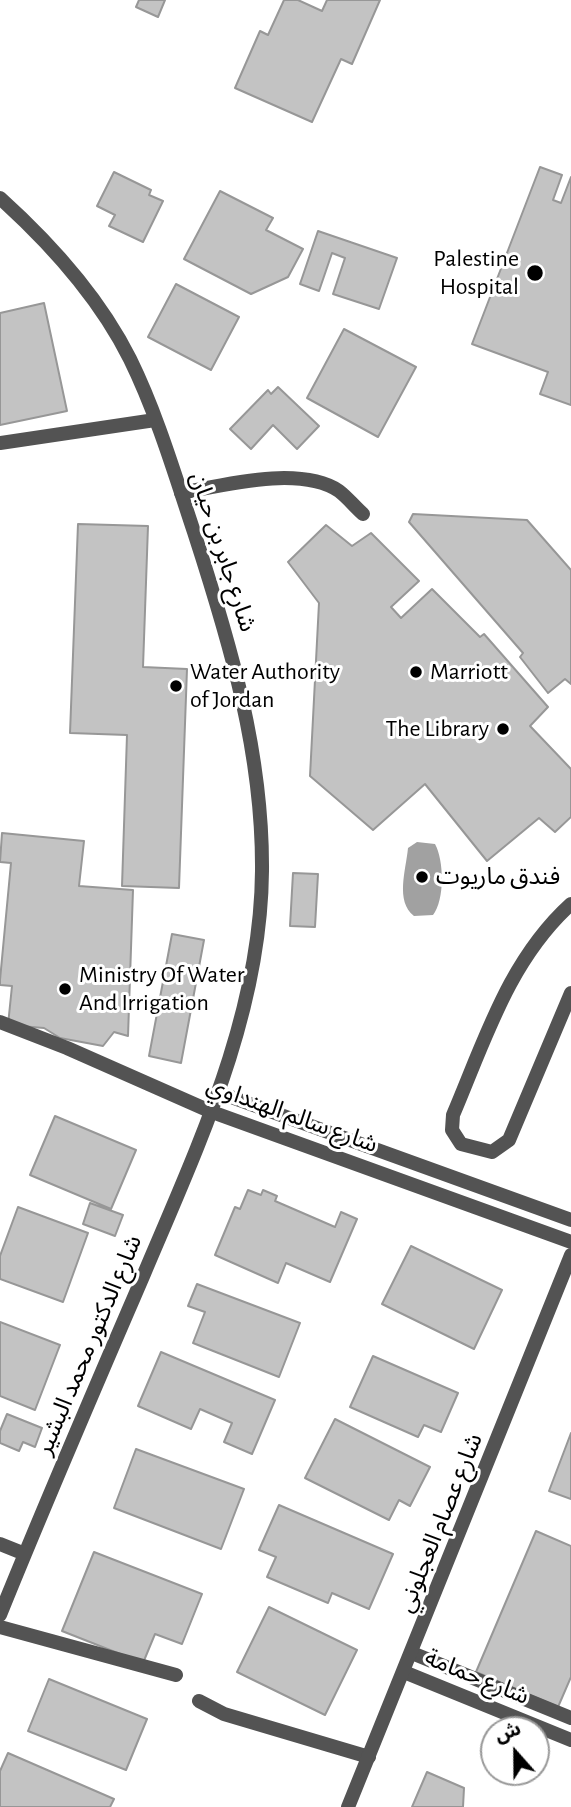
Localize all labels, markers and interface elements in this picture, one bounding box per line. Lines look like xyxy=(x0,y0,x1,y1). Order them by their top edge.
place label: Palestine Hospital xyxy=(433,245,519,301)
marker: Palestine Hospital xyxy=(525,263,545,283)
street label: شارع جابر بن حيان xyxy=(184,469,262,635)
place label: Water Authority of Jordan xyxy=(190,658,340,714)
place label: Marriott xyxy=(430,658,508,686)
marker: Marriott xyxy=(408,664,424,680)
marker: Water Authority of Jordan xyxy=(168,678,184,694)
place label: The Library xyxy=(385,715,489,743)
marker: The Library xyxy=(495,721,511,737)
place label: فندق ماريوت xyxy=(436,863,560,891)
marker: فندق ماريوت xyxy=(414,869,430,885)
place label: Ministry Of Water And Irrigation xyxy=(79,961,245,1017)
marker: Ministry Of Water And Irrigation xyxy=(57,981,73,997)
street label: شارع سالم الهنداوي xyxy=(202,1071,382,1159)
street label: شارع الدكتور محمد البشير xyxy=(30,1231,148,1459)
street label: شارع عصام العجلوني xyxy=(391,1429,489,1617)
street label: شارع حمامة xyxy=(421,1643,533,1711)
north arrow xyxy=(480,1716,550,1786)
text: ش xyxy=(492,1719,524,1746)

